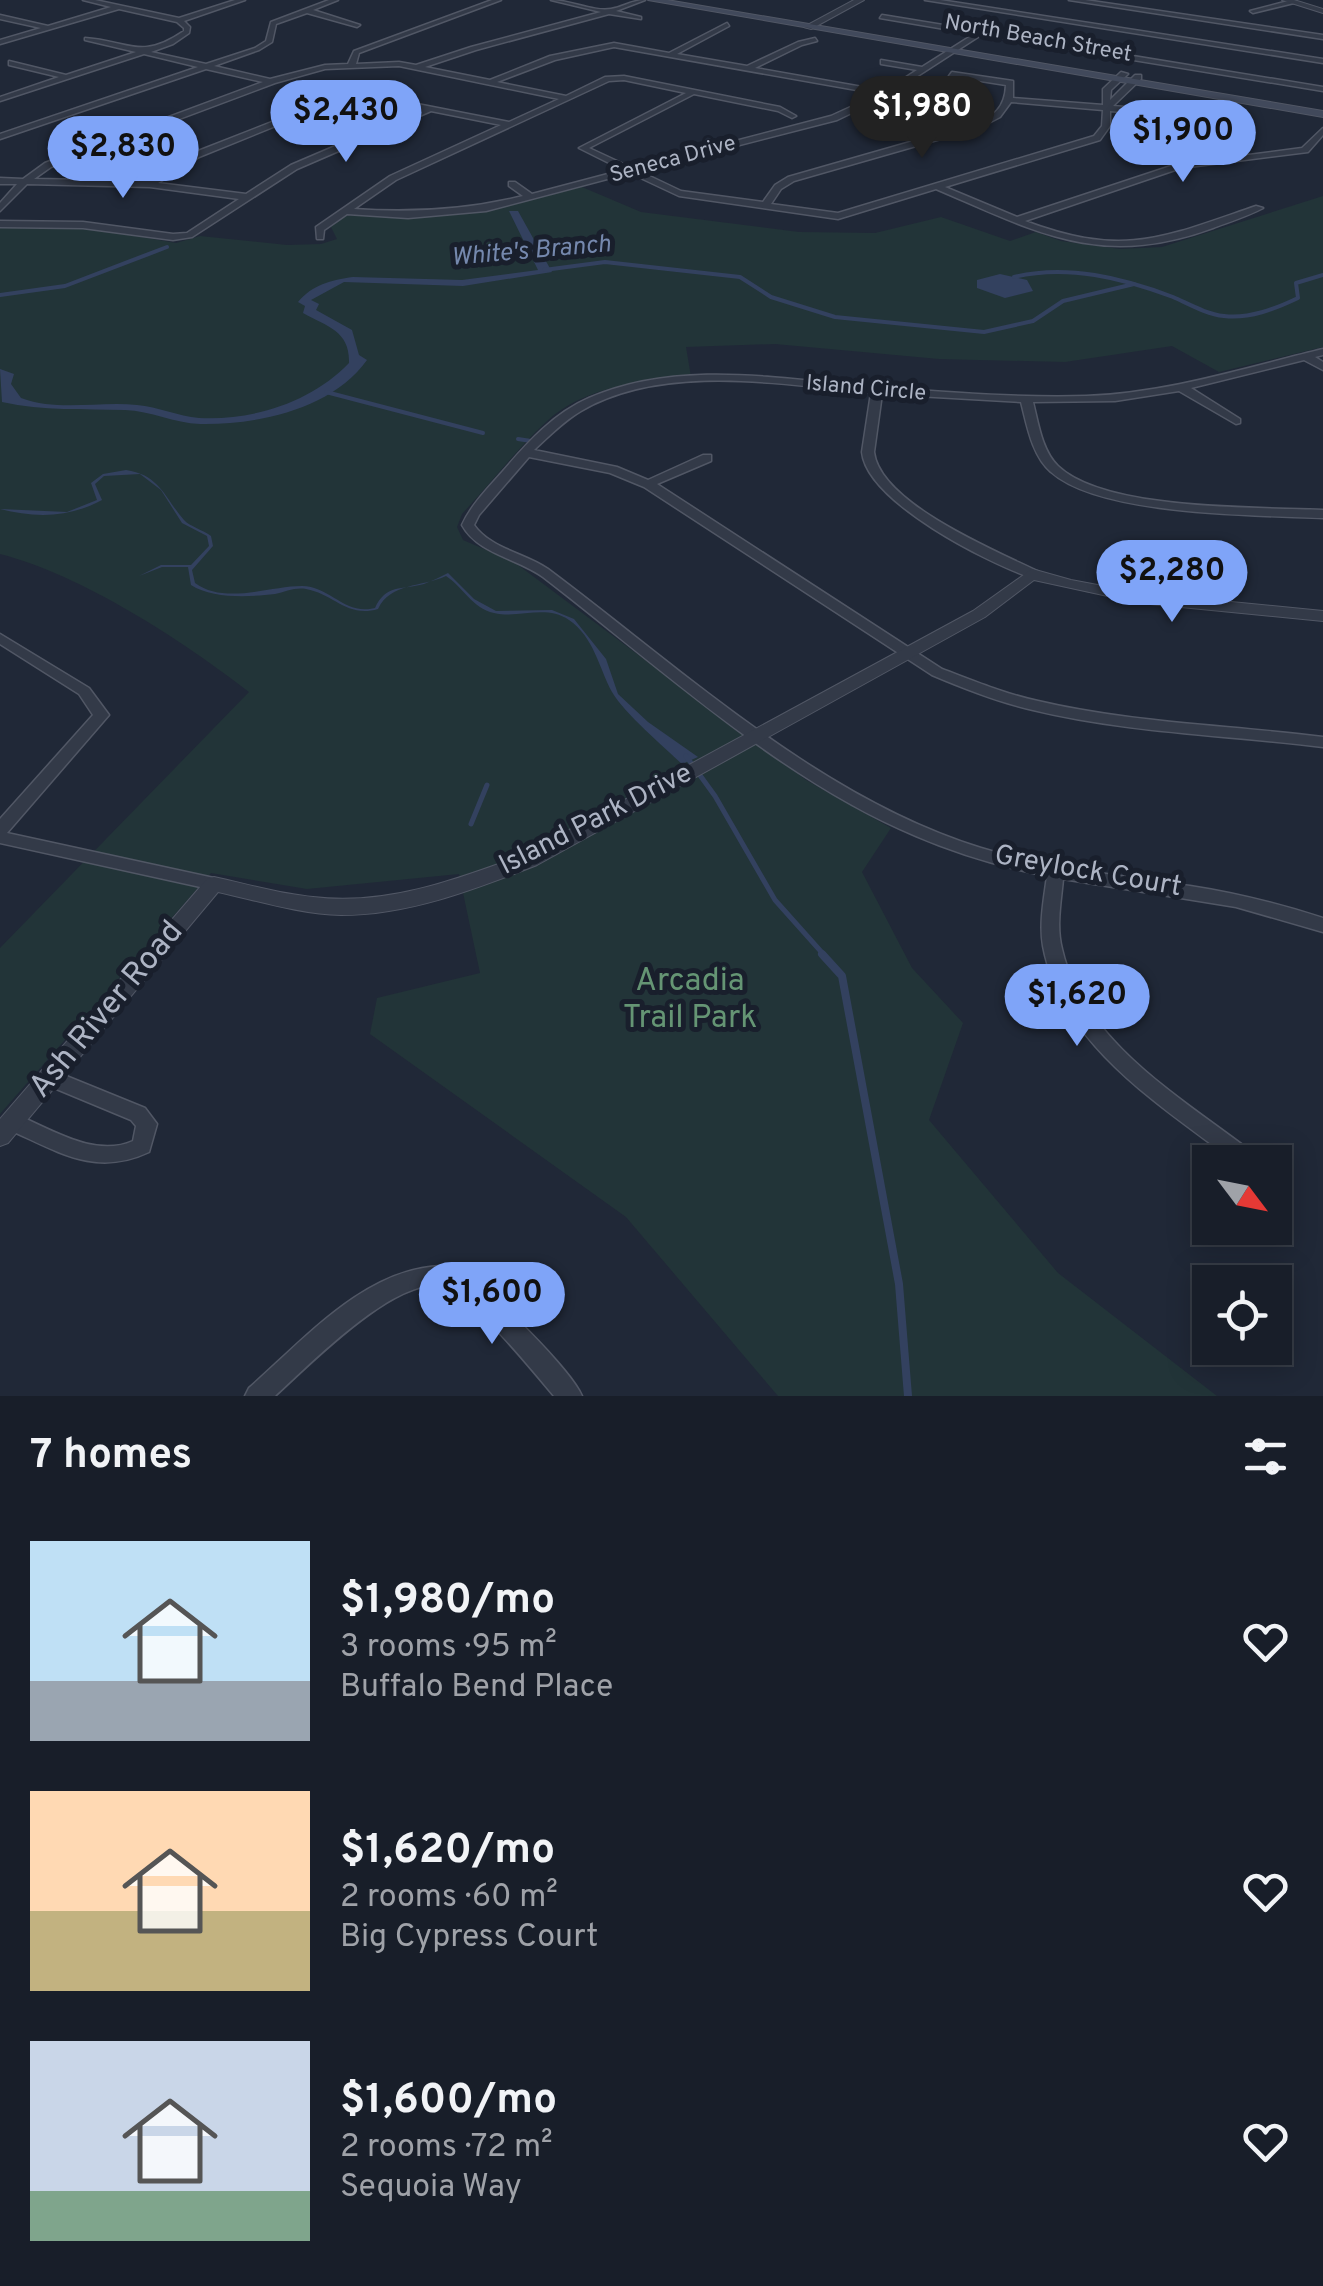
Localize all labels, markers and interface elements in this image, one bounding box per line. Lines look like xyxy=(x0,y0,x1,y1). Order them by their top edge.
street label: North Beach Street xyxy=(942,9,1134,69)
pin: $1,980 xyxy=(841,76,1003,161)
pin: $2,430 xyxy=(265,80,427,165)
text: $1,980 xyxy=(872,88,972,128)
text: $2,430 xyxy=(292,92,400,132)
pin: $1,900 xyxy=(1102,100,1264,185)
text: $1,900 xyxy=(1132,112,1234,152)
pin: $2,830 xyxy=(42,116,204,201)
text: $2,830 xyxy=(70,128,176,168)
street label: Seneca Drive xyxy=(607,130,739,190)
water label: White's Branch xyxy=(450,229,613,275)
street label: Island Circle xyxy=(805,370,927,408)
pin: $2,280 xyxy=(1091,540,1253,625)
text: $2,280 xyxy=(1118,552,1226,592)
street label: Island Park Drive xyxy=(493,756,699,884)
street label: Greylock Court xyxy=(992,838,1184,906)
street label: Ash River Road xyxy=(21,913,193,1107)
park label: Arcadia Trail Park xyxy=(623,962,757,1039)
pin: $1,620 xyxy=(996,964,1158,1049)
text: $1,620 xyxy=(1027,976,1127,1016)
north arrow xyxy=(1192,1145,1292,1245)
map controls xyxy=(1192,1145,1292,1365)
pin: $1,600 xyxy=(411,1262,573,1347)
button: locate xyxy=(1192,1265,1292,1365)
text: $1,600 xyxy=(441,1274,543,1314)
icon: filters xyxy=(1238,1429,1293,1484)
text: 7 homes xyxy=(30,1430,192,1483)
text: $1,980/mo xyxy=(340,1575,555,1628)
icon: home xyxy=(110,1581,230,1701)
icon: heart xyxy=(1238,1614,1293,1669)
text: 3 rooms · 95 m² xyxy=(340,1628,557,1668)
text: Buffalo Bend Place xyxy=(340,1668,613,1708)
text: $1,620/mo xyxy=(340,1825,555,1878)
icon: home xyxy=(110,1831,230,1951)
icon: heart xyxy=(1238,1864,1293,1919)
text: 2 rooms · 60 m² xyxy=(340,1878,558,1918)
text: Big Cypress Court xyxy=(340,1918,598,1958)
text: $1,600/mo xyxy=(340,2075,557,2128)
icon: home xyxy=(110,2081,230,2201)
icon: heart xyxy=(1238,2114,1293,2169)
text: 2 rooms · 72 m² xyxy=(340,2128,553,2168)
text: Sequoia Way xyxy=(340,2168,522,2208)

